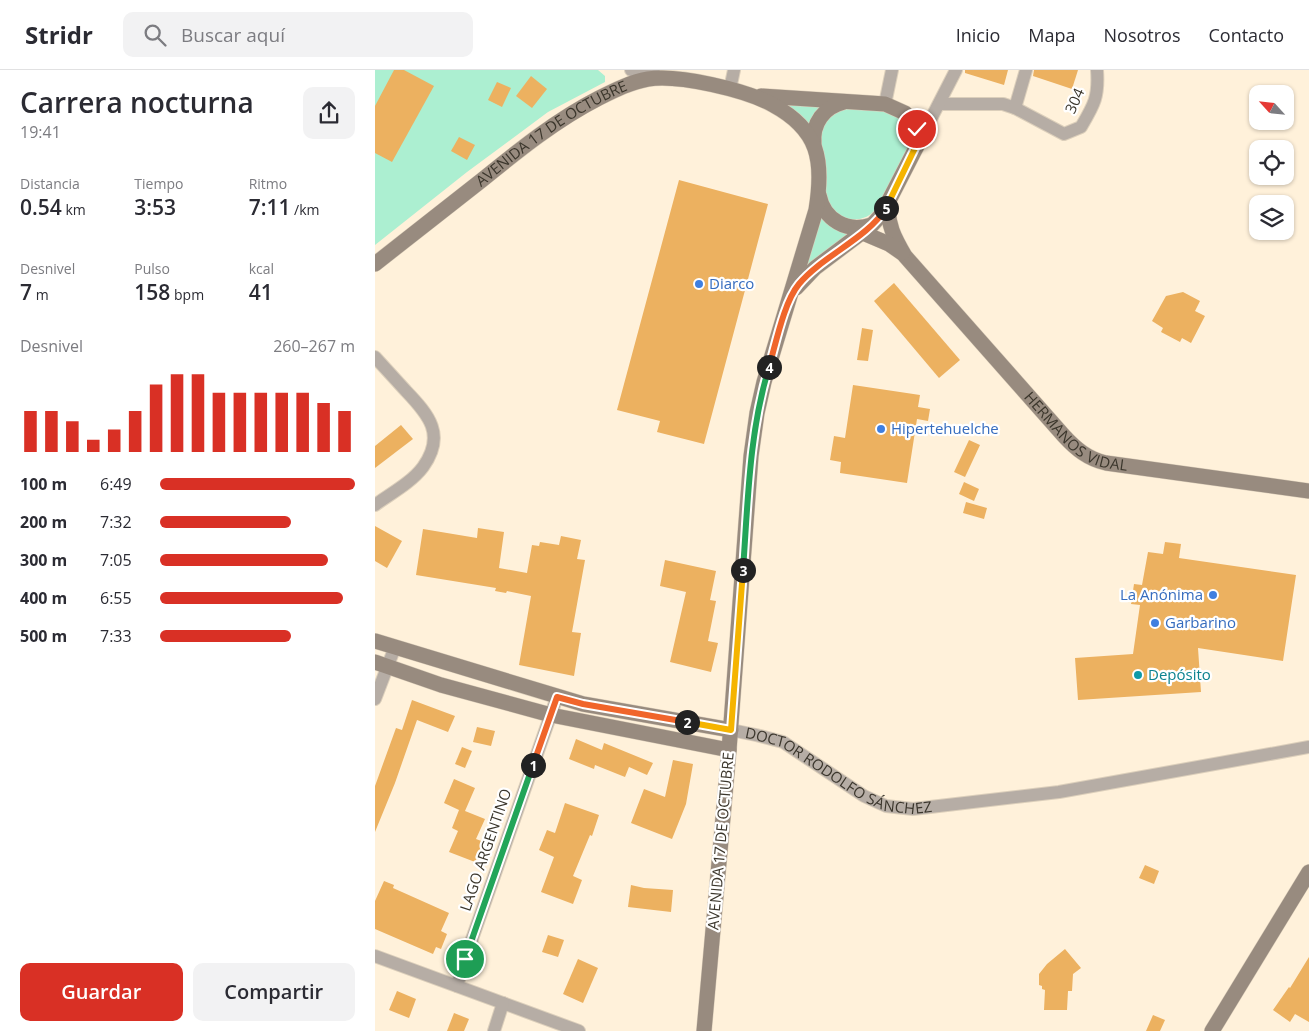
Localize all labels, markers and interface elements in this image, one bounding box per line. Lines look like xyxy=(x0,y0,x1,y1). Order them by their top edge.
search box xyxy=(123,12,473,57)
text: Stridr xyxy=(25,18,93,51)
icon: search xyxy=(141,21,169,49)
text: Buscar aquí xyxy=(181,22,285,48)
text: Inicio xyxy=(956,23,1000,47)
text: Mapa xyxy=(1028,23,1076,47)
text: Nosotros xyxy=(1104,23,1181,47)
text: Contacto xyxy=(1209,23,1284,47)
street label: AVENIDA 17 DE OCTUBRE xyxy=(471,75,630,190)
text: Carrera nocturna xyxy=(20,83,254,121)
street label: 304 xyxy=(1060,84,1089,116)
north arrow xyxy=(1249,85,1294,130)
map controls xyxy=(1249,85,1294,240)
button: share xyxy=(303,87,355,139)
pin xyxy=(896,108,938,150)
icon: check xyxy=(903,115,931,143)
text: 19:41 xyxy=(20,121,61,143)
button: locate xyxy=(1249,140,1294,185)
text: Distancia xyxy=(20,174,80,193)
text: Tiempo xyxy=(134,174,183,193)
text: Ritmo xyxy=(249,174,287,193)
text: 0.54 xyxy=(20,193,62,221)
text: 3:53 xyxy=(134,193,176,221)
text: 7:11 xyxy=(249,193,290,221)
button: layers xyxy=(1249,195,1294,240)
pin: 5 xyxy=(873,196,899,220)
text: 5 xyxy=(882,199,891,218)
text: km xyxy=(62,200,86,219)
text: /km xyxy=(290,200,320,219)
text: Desnivel xyxy=(20,259,75,278)
text: Pulso xyxy=(134,259,170,278)
text: kcal xyxy=(249,259,274,278)
place label: Diarco xyxy=(709,273,754,293)
text: 7 xyxy=(20,278,32,306)
text: 158 xyxy=(134,278,170,306)
text: 41 xyxy=(249,278,273,306)
marker: Diarco xyxy=(693,278,705,290)
text: m xyxy=(32,285,49,304)
text: bpm xyxy=(170,285,204,304)
text: Desnivel xyxy=(20,335,83,357)
text: 260–267 m xyxy=(273,335,355,357)
pin: 4 xyxy=(757,354,781,380)
text: 4 xyxy=(765,358,774,377)
street label: HERMANOS VIDAL xyxy=(1020,387,1129,475)
place label: Hipertehuelche xyxy=(891,418,999,438)
marker: Hipertehuelche xyxy=(875,423,887,435)
text: 100 m xyxy=(20,473,67,495)
text: 6:49 xyxy=(100,473,132,495)
text: 200 m xyxy=(20,511,67,533)
text: 7:32 xyxy=(100,511,132,533)
text: 300 m xyxy=(20,549,67,571)
text: 7:05 xyxy=(100,549,132,571)
pin: 3 xyxy=(731,558,755,582)
text: 3 xyxy=(739,561,748,580)
place label: La Anónima xyxy=(1120,584,1203,604)
text: 400 m xyxy=(20,587,67,609)
text: 6:55 xyxy=(100,587,132,609)
marker: La Anónima xyxy=(1207,589,1219,601)
place label: Garbarino xyxy=(1165,612,1236,632)
marker: Garbarino xyxy=(1149,617,1161,629)
text: 500 m xyxy=(20,625,67,647)
text: 7:33 xyxy=(100,625,132,647)
place label: Depósito xyxy=(1148,664,1211,684)
marker: Depósito xyxy=(1132,669,1144,681)
pin: 2 xyxy=(675,710,699,734)
text: 2 xyxy=(683,713,692,732)
street label: DOCTOR RODOLFO SÁNCHEZ xyxy=(744,722,933,818)
street label: AVENIDA 17 DE OCTUBRE xyxy=(702,751,738,931)
pin: 1 xyxy=(521,752,545,778)
text: 1 xyxy=(529,756,538,775)
street label: LAGO ARGENTINO xyxy=(455,786,515,914)
pin xyxy=(444,938,486,980)
icon: arrive xyxy=(451,945,479,973)
button: Guardar xyxy=(20,963,183,1021)
button: Compartir xyxy=(193,963,355,1021)

